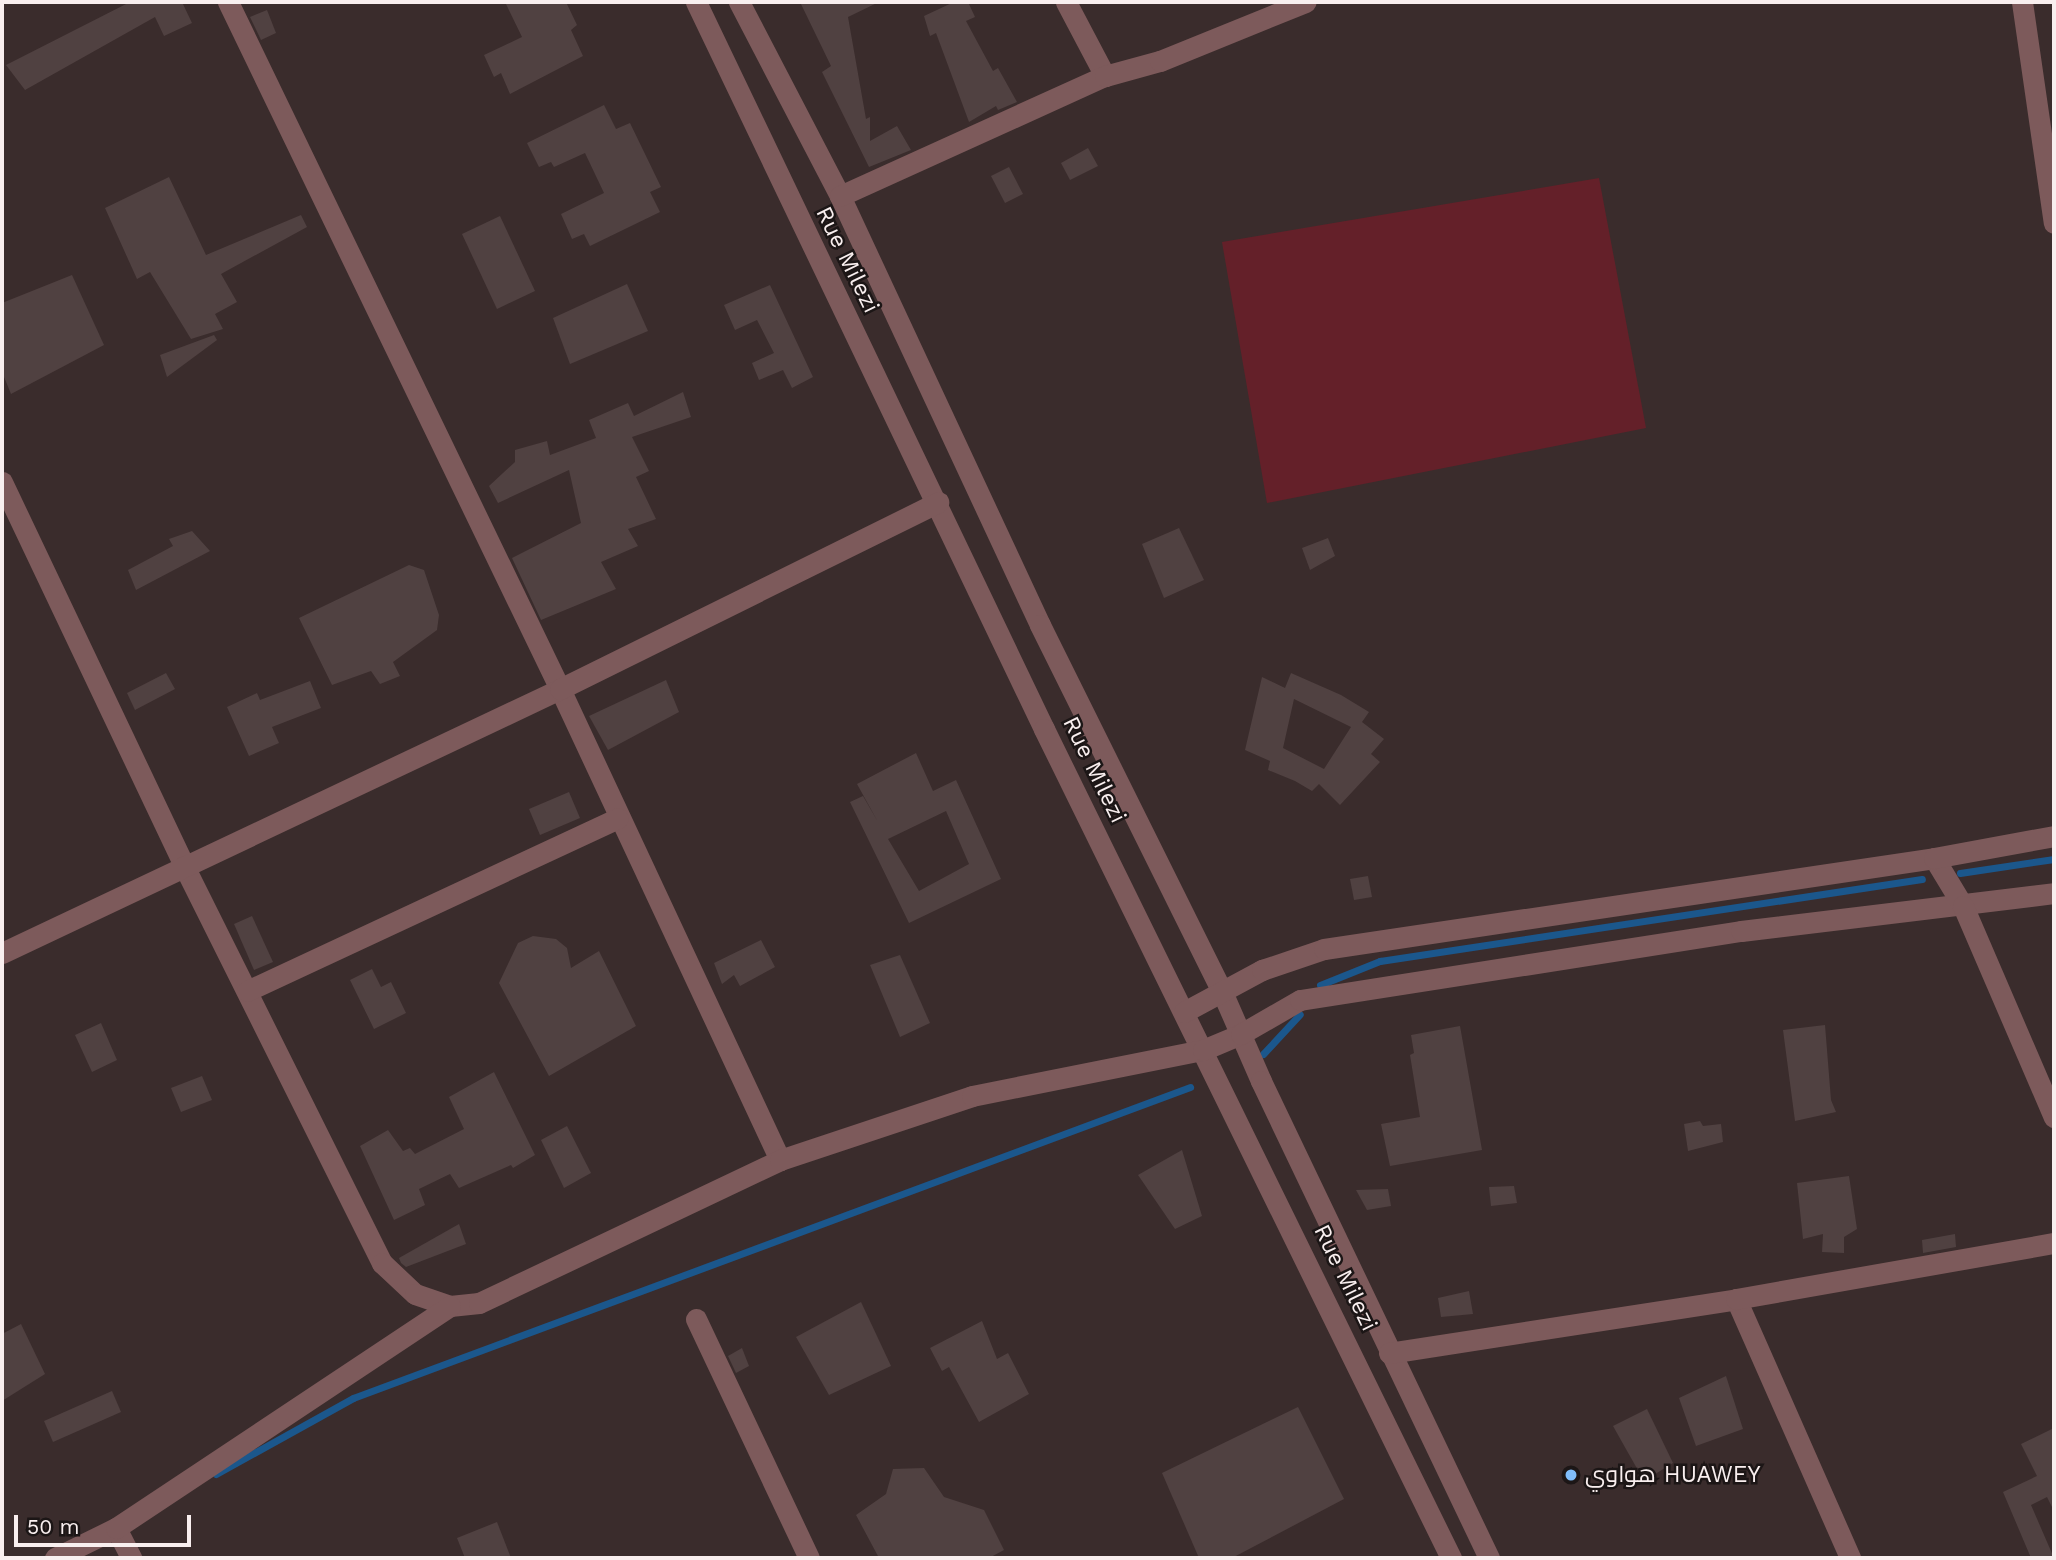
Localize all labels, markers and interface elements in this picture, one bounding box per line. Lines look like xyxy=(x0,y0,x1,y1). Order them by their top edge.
street label: Rue Milezi xyxy=(809,202,885,318)
street label: Rue Milezi xyxy=(1056,712,1132,828)
street label: Rue Milezi xyxy=(1307,1220,1383,1336)
place label: هواوي HUAWEY xyxy=(1585,1461,1761,1489)
marker: هواوي HUAWEY xyxy=(1563,1467,1579,1483)
scale bar xyxy=(18,1500,194,1544)
text: 50 m xyxy=(27,1514,79,1539)

